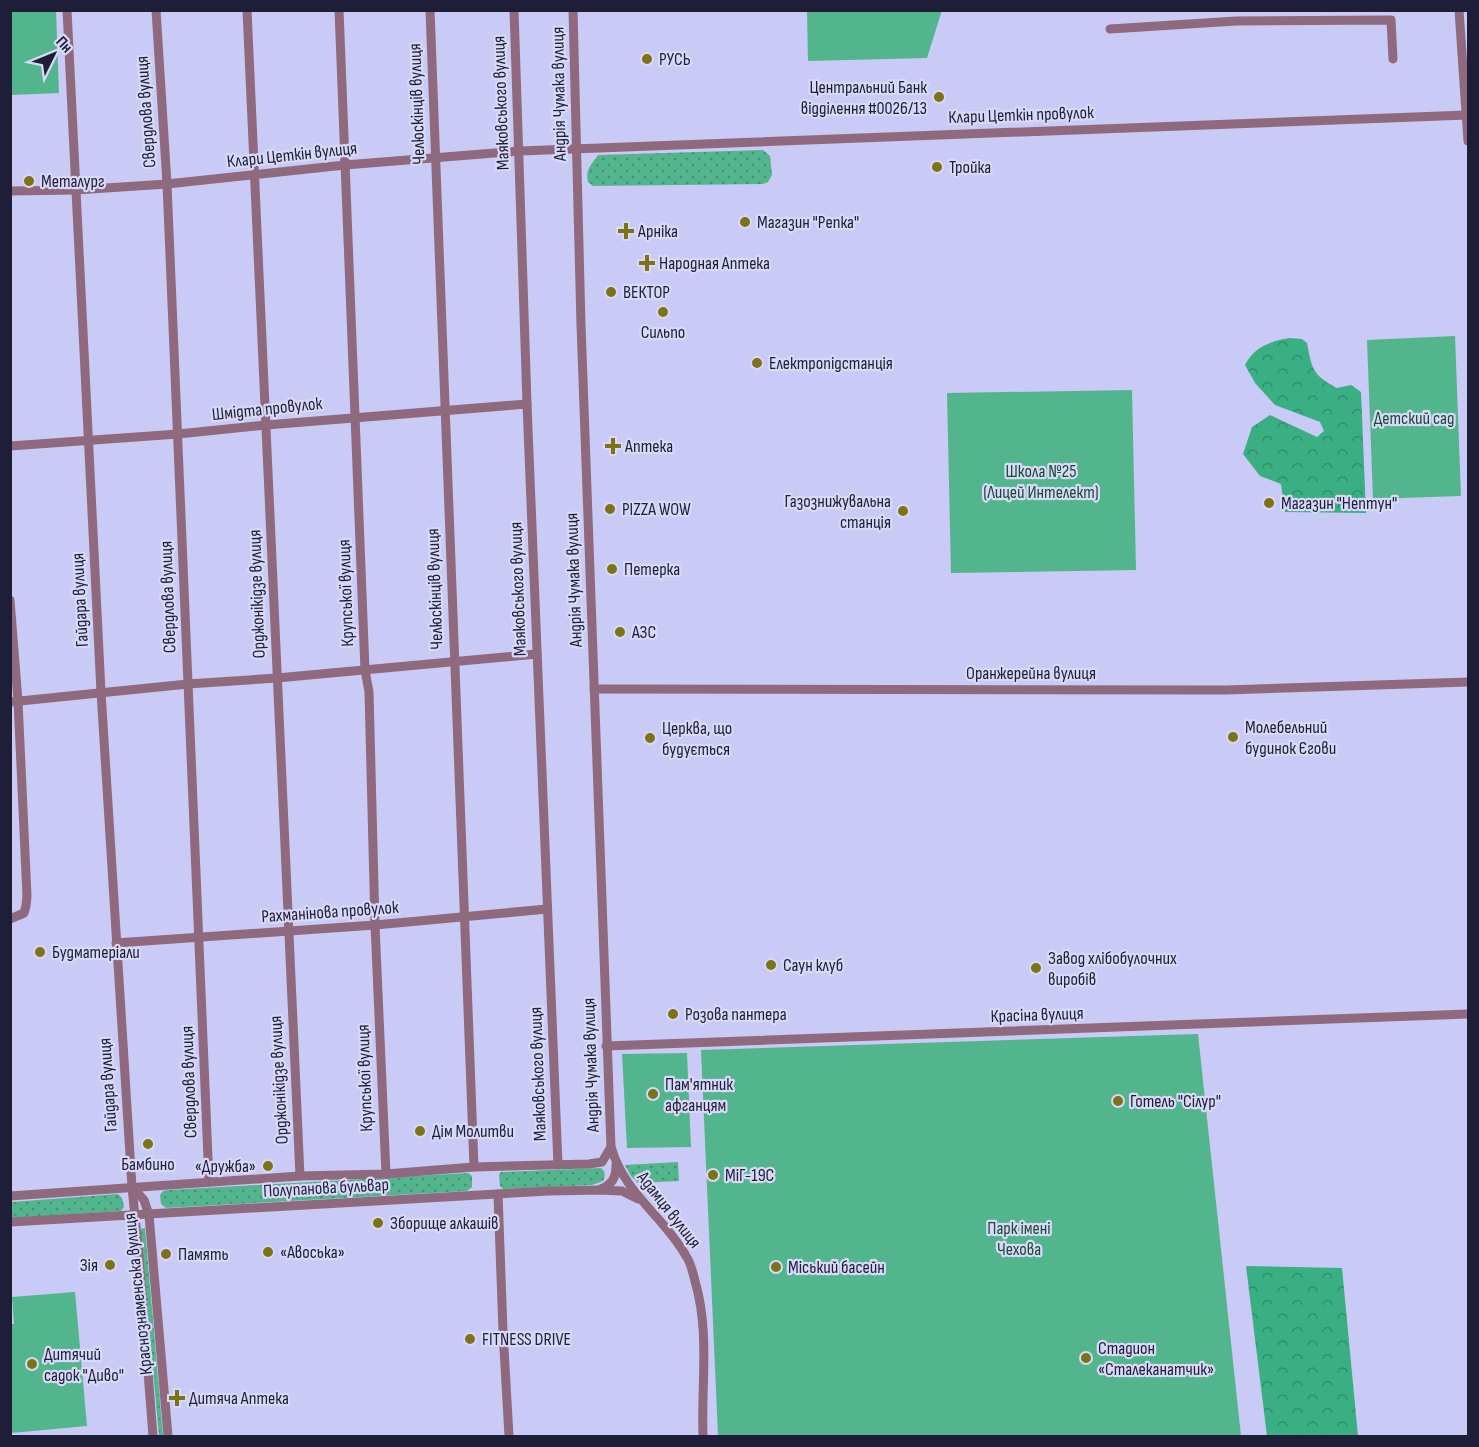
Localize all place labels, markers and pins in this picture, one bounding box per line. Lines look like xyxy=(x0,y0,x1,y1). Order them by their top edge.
place label: РУСЬ xyxy=(659,49,691,70)
marker: РУСЬ xyxy=(640,52,654,66)
place label: Центральний Банк відділення #0026/13 xyxy=(801,77,927,119)
marker: Центральний Банк відділення #0026/13 xyxy=(932,90,946,104)
place label: Тройка xyxy=(949,157,991,178)
marker: Тройка xyxy=(930,160,944,174)
place label: Металург xyxy=(41,171,105,192)
marker: Металург xyxy=(22,174,36,188)
place label: Магазин "Репка" xyxy=(757,212,859,233)
marker: Магазин "Репка" xyxy=(738,215,752,229)
place label: Арніка xyxy=(637,221,678,242)
marker: Арніка xyxy=(619,224,633,238)
place label: Народная Аптека xyxy=(659,253,770,274)
marker: Народная Аптека xyxy=(640,256,654,270)
place label: ВЕКТОР xyxy=(623,282,670,303)
marker: ВЕКТОР xyxy=(604,285,618,299)
marker: Сильпо xyxy=(656,305,670,319)
place label: Сильпо xyxy=(641,322,685,343)
place label: Електропідстанція xyxy=(769,353,893,374)
marker: Електропідстанція xyxy=(750,356,764,370)
place label: Аптека xyxy=(624,436,673,457)
marker: Аптека xyxy=(606,439,620,453)
place label: Газознижувальна станція xyxy=(784,491,891,533)
place label: Магазин "Нептун" xyxy=(1281,493,1397,514)
marker: Магазин "Нептун" xyxy=(1262,496,1276,510)
place label: PIZZA WOW xyxy=(622,499,691,520)
marker: PIZZA WOW xyxy=(603,502,617,516)
marker: Газознижувальна станція xyxy=(896,504,910,518)
place label: Петерка xyxy=(624,559,680,580)
marker: Петерка xyxy=(605,562,619,576)
place label: АЗС xyxy=(631,622,656,643)
marker: АЗС xyxy=(613,625,627,639)
place label: Молебельний будинок Єгови xyxy=(1245,717,1336,759)
place label: Церква, що будується xyxy=(662,718,732,760)
marker: Молебельний будинок Єгови xyxy=(1226,730,1240,744)
marker: Церква, що будується xyxy=(643,731,657,745)
place label: Будматеріали xyxy=(52,942,140,963)
marker: Будматеріали xyxy=(33,945,47,959)
place label: Завод хлібобулочних виробів xyxy=(1048,948,1177,990)
place label: Саун клуб xyxy=(783,955,843,976)
marker: Саун клуб xyxy=(764,958,778,972)
marker: Завод хлібобулочних виробів xyxy=(1029,961,1043,975)
place label: Розова пантера xyxy=(685,1004,787,1025)
marker: Розова пантера xyxy=(666,1007,680,1021)
place label: Пам'ятник афганцям xyxy=(665,1074,733,1116)
marker: Пам'ятник афганцям xyxy=(646,1087,660,1101)
place label: Готель "Сілур" xyxy=(1130,1091,1221,1112)
marker: Готель "Сілур" xyxy=(1111,1094,1125,1108)
place label: Дім Молитви xyxy=(432,1121,514,1142)
marker: Дім Молитви xyxy=(413,1124,427,1138)
marker: Бамбино xyxy=(141,1137,155,1151)
place label: Бамбино xyxy=(121,1154,175,1175)
place label: «Дружба» xyxy=(195,1156,256,1177)
marker: «Дружба» xyxy=(261,1159,275,1173)
place label: МіГ-19С xyxy=(725,1165,774,1186)
marker: МіГ-19С xyxy=(706,1168,720,1182)
place label: Зборище алкашів xyxy=(390,1213,499,1234)
marker: Зборище алкашів xyxy=(371,1216,385,1230)
place label: «Авоська» xyxy=(280,1242,345,1263)
place label: Память xyxy=(178,1244,229,1265)
marker: «Авоська» xyxy=(261,1245,275,1259)
marker: Память xyxy=(159,1247,173,1261)
place label: Зія xyxy=(80,1255,98,1276)
place label: Міський басейн xyxy=(788,1257,885,1278)
marker: Зія xyxy=(103,1258,117,1272)
marker: Міський басейн xyxy=(769,1260,783,1274)
place label: FITNESS DRIVE xyxy=(482,1329,571,1350)
marker: FITNESS DRIVE xyxy=(463,1332,477,1346)
place label: Стадион «Сталеканатчик» xyxy=(1098,1338,1214,1380)
place label: Дитячий садок "Диво" xyxy=(44,1344,124,1386)
marker: Стадион «Сталеканатчик» xyxy=(1079,1351,1093,1365)
marker: Дитячий садок "Диво" xyxy=(25,1357,39,1371)
place label: Дитяча Аптека xyxy=(189,1388,289,1409)
marker: Дитяча Аптека xyxy=(170,1391,184,1405)

